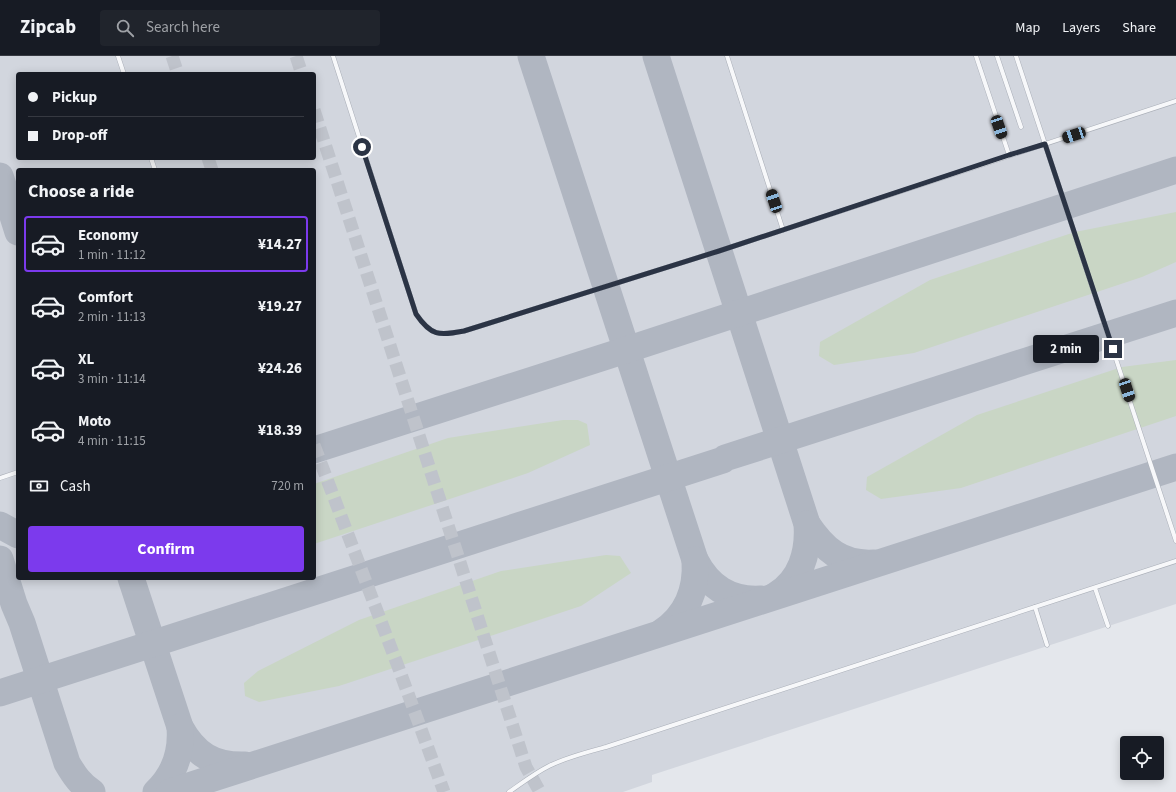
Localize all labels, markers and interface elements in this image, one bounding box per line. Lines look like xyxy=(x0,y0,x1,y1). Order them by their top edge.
search box xyxy=(100,10,380,46)
text: Zipcab xyxy=(20,14,76,41)
icon: search xyxy=(114,17,136,39)
text: Search here xyxy=(146,17,220,38)
text: Map xyxy=(1015,18,1040,38)
text: Layers xyxy=(1062,18,1100,38)
text: Share xyxy=(1122,18,1156,38)
text: Pickup xyxy=(52,87,97,108)
car xyxy=(989,114,1009,140)
text: Drop-off xyxy=(52,125,107,146)
car xyxy=(1061,126,1087,144)
route start xyxy=(353,138,371,156)
text: Choose a ride xyxy=(28,179,134,204)
car xyxy=(765,188,783,214)
text: Economy xyxy=(78,225,139,246)
icon: car xyxy=(30,226,66,262)
text: ¥14.27 xyxy=(258,234,302,255)
text: 1 min · 11:12 xyxy=(78,246,146,264)
text: Comfort xyxy=(78,287,133,308)
icon: car xyxy=(30,288,66,324)
text: ¥19.27 xyxy=(258,296,302,317)
text: 2 min · 11:13 xyxy=(78,308,146,326)
callout: 2 min xyxy=(1033,335,1099,363)
text: 2 min xyxy=(1050,340,1082,358)
route end xyxy=(1104,340,1122,358)
text: XL xyxy=(78,349,94,370)
icon: car xyxy=(30,350,66,386)
text: ¥24.26 xyxy=(258,358,302,379)
text: 3 min · 11:14 xyxy=(78,370,146,388)
car xyxy=(1118,377,1136,403)
text: Moto xyxy=(78,411,111,432)
icon: car xyxy=(30,412,66,448)
text: ¥18.39 xyxy=(258,420,302,441)
text: 4 min · 11:15 xyxy=(78,432,146,450)
icon: cash xyxy=(28,475,50,497)
text: Cash xyxy=(60,476,91,497)
text: 720 m xyxy=(271,477,304,495)
button: Confirm xyxy=(28,526,304,572)
map controls xyxy=(1120,736,1164,780)
button: locate xyxy=(1120,736,1164,780)

